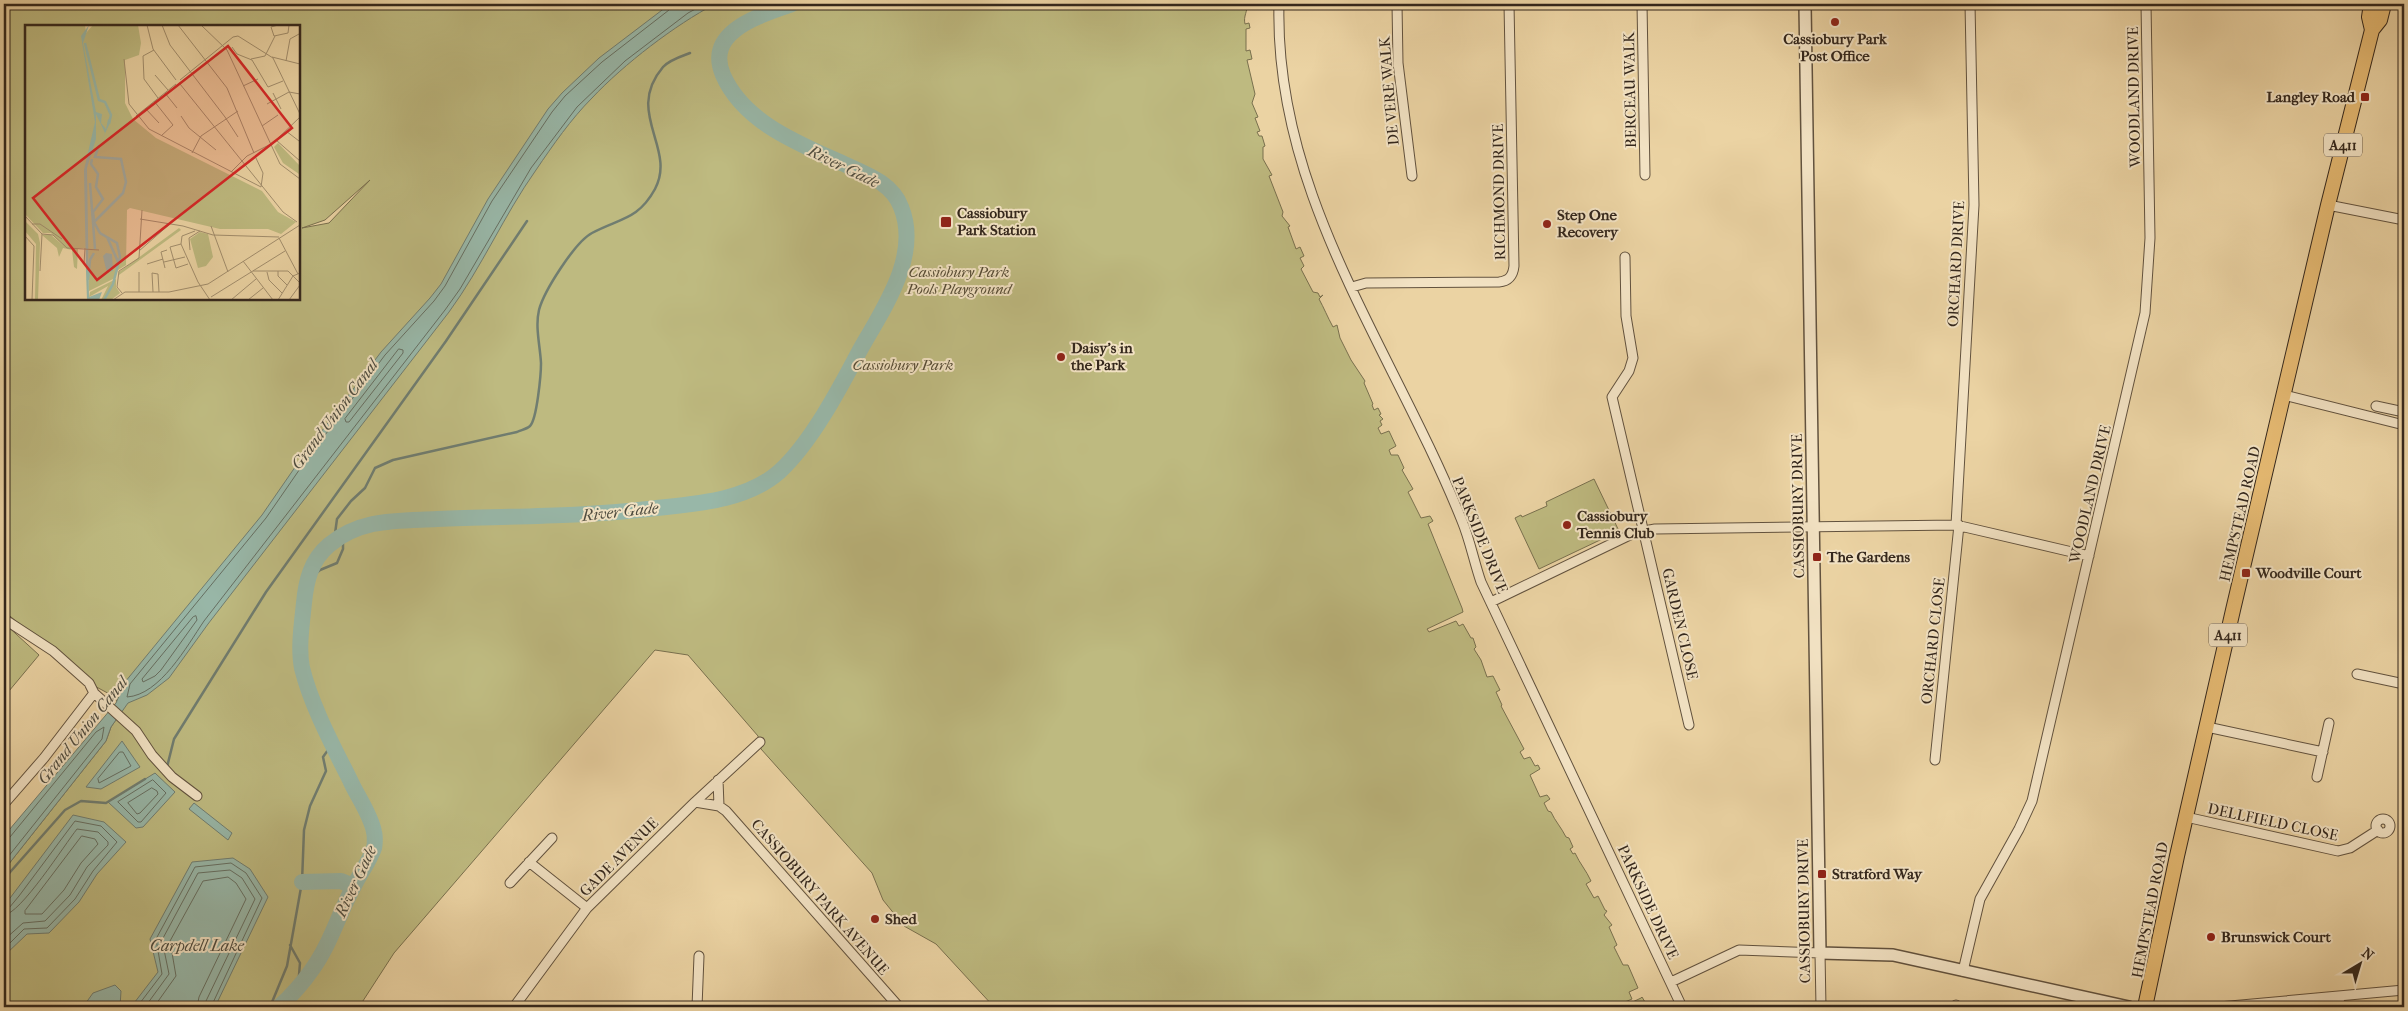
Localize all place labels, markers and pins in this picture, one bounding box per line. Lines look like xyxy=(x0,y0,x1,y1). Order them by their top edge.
marker: Cassiobury Park Post Office xyxy=(1829,16,1841,28)
place label: Cassiobury Park Post Office xyxy=(1783,30,1888,65)
place label: Langley Road xyxy=(2266,88,2356,106)
marker: Langley Road xyxy=(2359,91,2371,103)
place label: Cassiobury Park Station xyxy=(957,204,1036,239)
place label: Step One Recovery xyxy=(1557,206,1619,241)
marker: Cassiobury Park Station xyxy=(939,215,953,229)
marker: Step One Recovery xyxy=(1541,218,1553,230)
place label: Daisy’s in the Park xyxy=(1070,339,1133,374)
marker: Daisy’s in the Park xyxy=(1055,351,1067,363)
place label: Cassiobury Tennis Club xyxy=(1576,507,1654,542)
marker: Cassiobury Tennis Club xyxy=(1561,519,1573,531)
place label: The Gardens xyxy=(1826,548,1910,566)
marker: The Gardens xyxy=(1811,551,1823,563)
place label: Woodville Court xyxy=(2255,564,2362,582)
marker: Woodville Court xyxy=(2240,567,2252,579)
place label: Stratford Way xyxy=(1832,865,1923,883)
marker: Stratford Way xyxy=(1816,868,1828,880)
place label: Shed xyxy=(885,910,918,928)
marker: Shed xyxy=(869,913,881,925)
place label: Brunswick Court xyxy=(2221,928,2331,946)
marker: Brunswick Court xyxy=(2205,931,2217,943)

